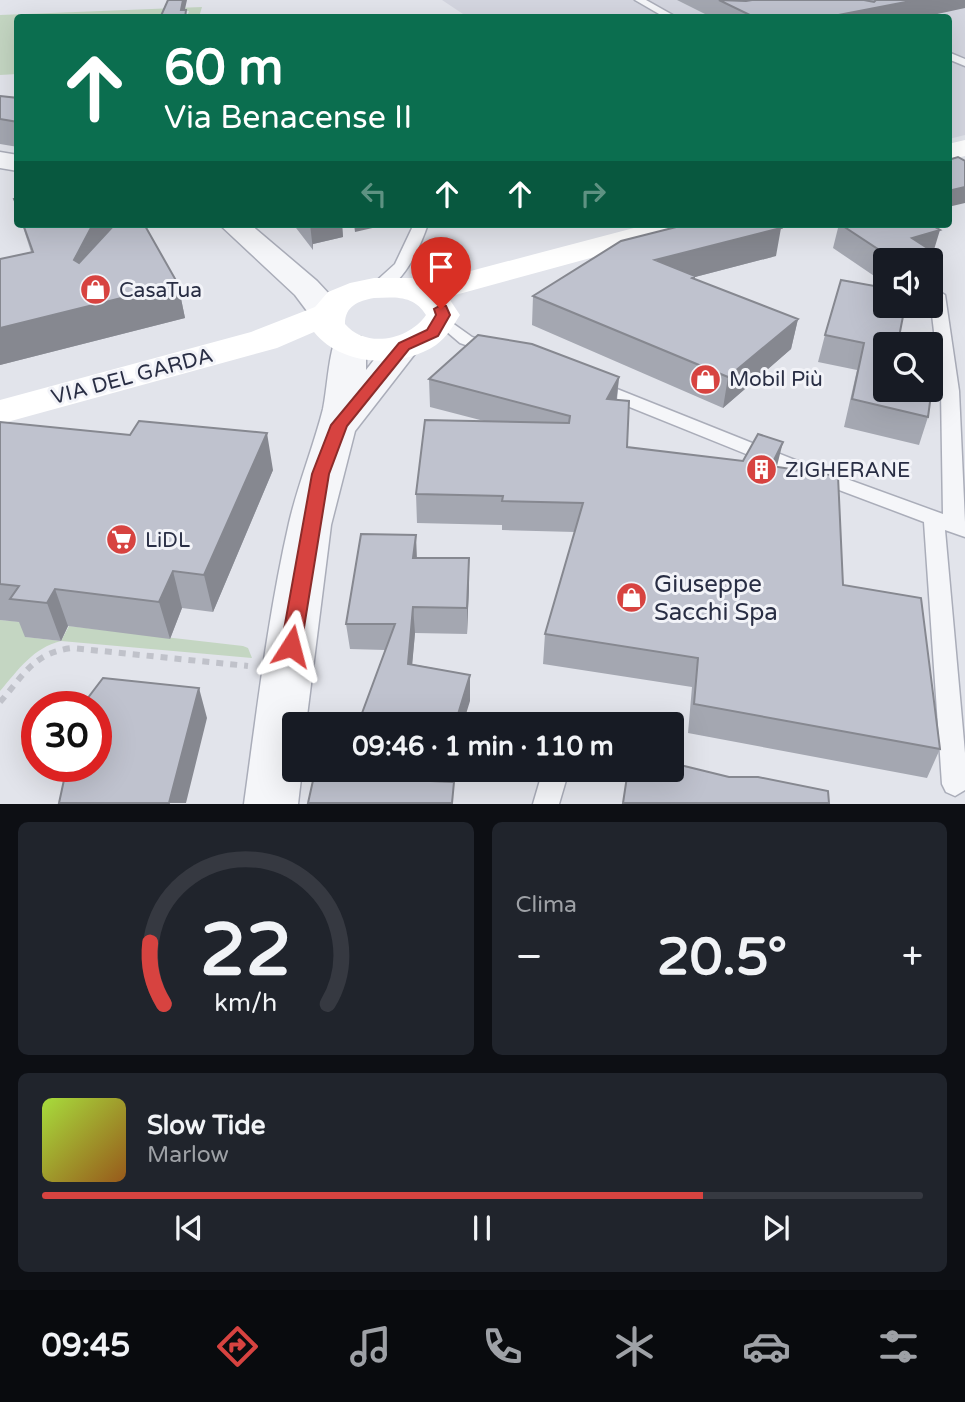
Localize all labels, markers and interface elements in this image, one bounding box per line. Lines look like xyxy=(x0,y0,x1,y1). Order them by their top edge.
text: 60 m xyxy=(164,39,283,98)
icon: ahead xyxy=(49,42,140,133)
text: Via Benacense II xyxy=(164,99,412,137)
icon: left xyxy=(355,175,393,213)
icon: ahead xyxy=(428,175,466,213)
icon: ahead xyxy=(501,175,539,213)
icon: right xyxy=(574,175,612,213)
pin xyxy=(411,237,471,309)
icon: arrive xyxy=(422,248,460,286)
map controls xyxy=(873,248,943,402)
button: sound xyxy=(873,248,943,318)
shop icon: CasaTua xyxy=(79,273,113,307)
place label: CasaTua xyxy=(119,278,202,303)
button: search xyxy=(873,332,943,402)
street label: VIA DEL GARDA xyxy=(49,343,216,410)
shop icon: Mobil Più xyxy=(689,362,723,396)
place label: Mobil Più xyxy=(729,367,823,392)
building icon: ZIGHERANE xyxy=(745,453,779,487)
place label: ZIGHERANE xyxy=(785,458,910,483)
supermarket icon: LiDL xyxy=(105,523,139,557)
place label: LiDL xyxy=(145,528,190,553)
place label: Giuseppe Sacchi Spa xyxy=(654,570,778,627)
shop icon: Giuseppe Sacchi Spa xyxy=(614,581,648,615)
position arrow xyxy=(254,609,328,683)
speed limit sign: 30 xyxy=(21,691,112,782)
text: 09:46 · 1 min · 110 m xyxy=(352,731,614,762)
text: Clima xyxy=(516,891,577,919)
text: 22 xyxy=(200,908,291,996)
text: 20.5° xyxy=(657,926,787,989)
text: − xyxy=(516,934,543,980)
text: + xyxy=(902,934,923,980)
text: km/h xyxy=(214,988,277,1018)
text: Slow Tide xyxy=(147,1110,265,1141)
text: Marlow xyxy=(147,1141,229,1169)
icon: previous xyxy=(170,1209,208,1247)
icon: pause xyxy=(463,1209,501,1247)
icon: next xyxy=(757,1209,795,1247)
icon: directions xyxy=(213,1322,262,1371)
icon: music xyxy=(346,1322,395,1371)
icon: phone xyxy=(478,1322,527,1371)
icon: climate xyxy=(610,1322,659,1371)
icon: car xyxy=(742,1322,791,1371)
icon: filters xyxy=(874,1322,923,1371)
text: 09:45 xyxy=(42,1327,130,1365)

